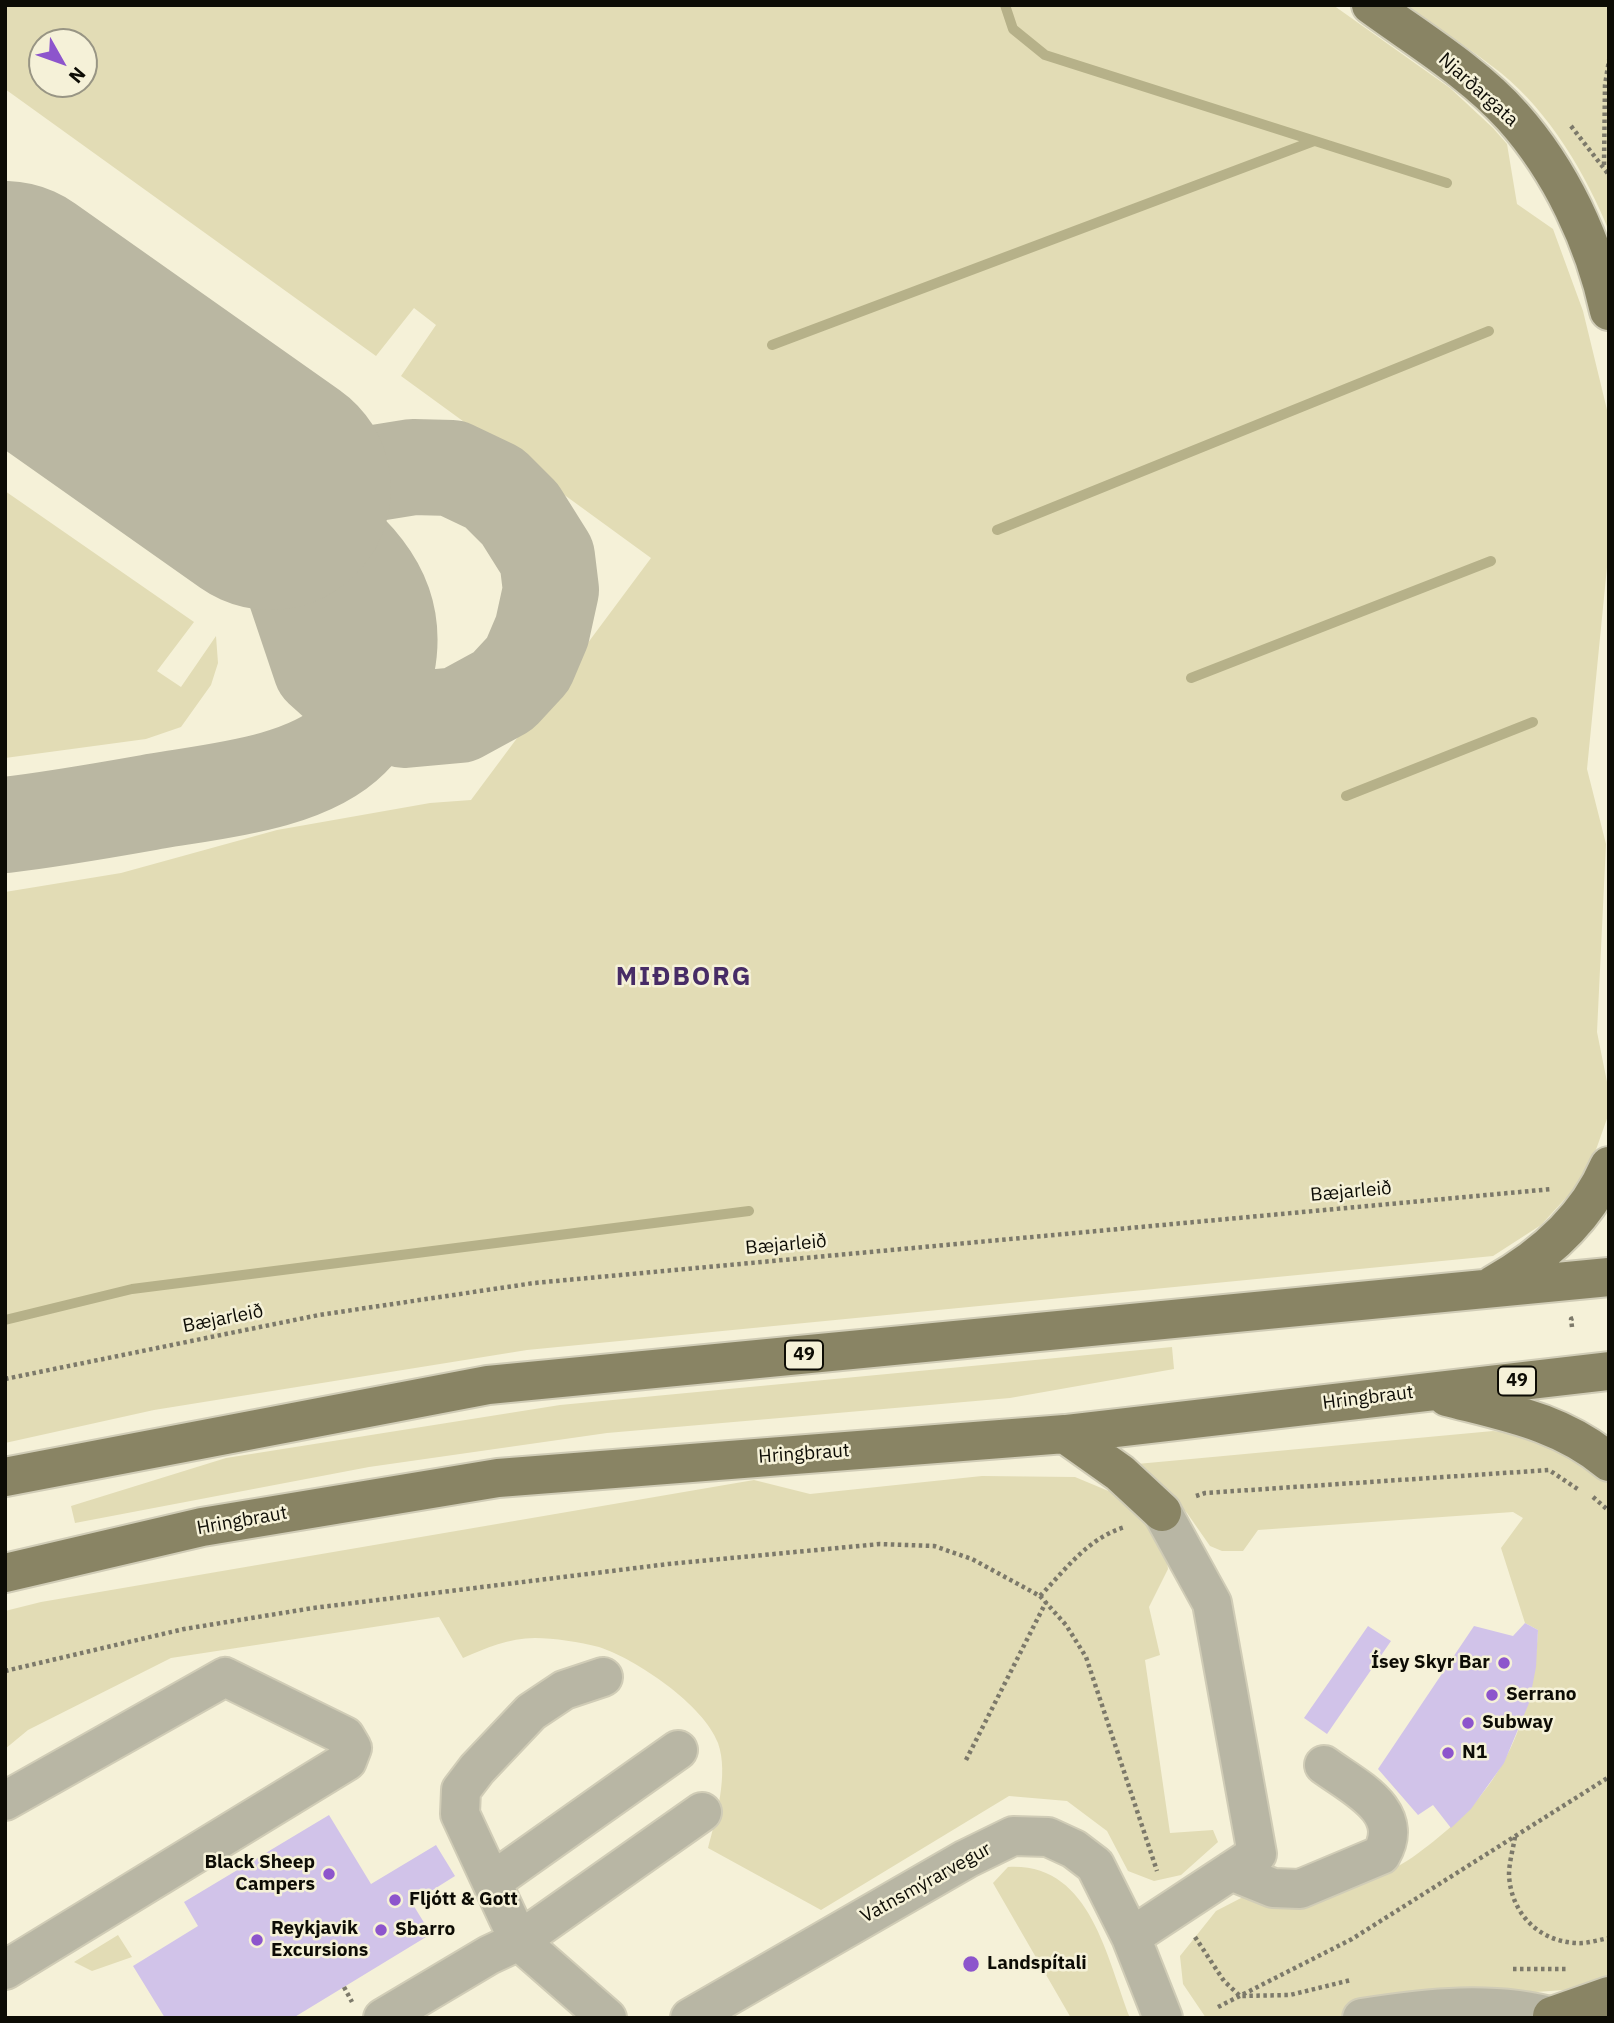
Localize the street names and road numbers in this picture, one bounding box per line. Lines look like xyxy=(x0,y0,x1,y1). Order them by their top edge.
street label: Njarðargata xyxy=(1433,48,1523,132)
street label: Bæjarleið xyxy=(1309,1177,1393,1207)
street label: Bæjarleið xyxy=(744,1230,828,1260)
street label: Bæjarleið xyxy=(181,1300,265,1338)
road number: 49 xyxy=(785,1340,823,1370)
road number: 49 xyxy=(1498,1366,1536,1396)
street label: Hringbraut xyxy=(1321,1381,1415,1415)
street label: Hringbraut xyxy=(758,1439,850,1469)
street label: Hringbraut xyxy=(195,1502,289,1540)
street label: Vatnsmýrarvegur xyxy=(857,1838,995,1928)

